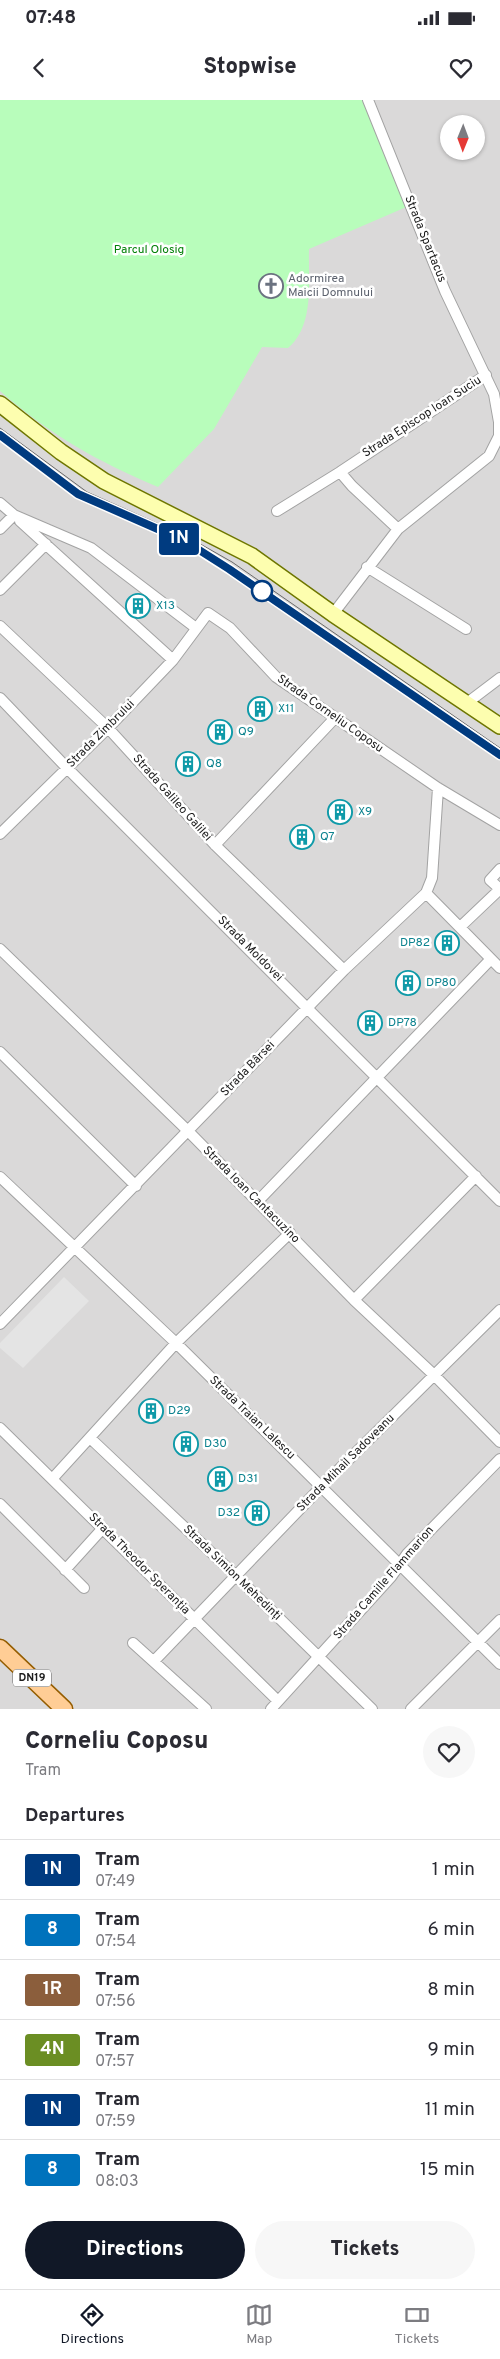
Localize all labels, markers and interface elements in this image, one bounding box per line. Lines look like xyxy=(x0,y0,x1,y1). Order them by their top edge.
text: 07:48 xyxy=(25,6,76,30)
icon: back xyxy=(25,54,53,82)
text: Stopwise xyxy=(203,54,297,81)
icon: heart xyxy=(447,54,475,82)
north arrow xyxy=(440,115,485,160)
map controls xyxy=(440,115,485,160)
street label: Strada Spartacus xyxy=(400,193,450,285)
park label: Parcul Olosig xyxy=(114,242,184,258)
place label: Adormirea Maicii Domnului xyxy=(288,271,373,301)
church icon: Adormirea Maicii Domnului xyxy=(258,273,284,299)
street label: Strada Episcop Ioan Suciu xyxy=(359,373,485,461)
line badge: 1N xyxy=(156,523,202,555)
text: 1N xyxy=(169,527,189,550)
unlabelled marker xyxy=(251,580,273,602)
building icon: X13 xyxy=(125,593,151,619)
place label: X13 xyxy=(156,598,175,614)
street label: Strada Corneliu Coposu xyxy=(274,671,386,757)
building icon: X11 xyxy=(247,696,273,722)
street label: Strada Zimbrului xyxy=(64,697,138,771)
place label: X11 xyxy=(278,701,294,717)
building icon: Q9 xyxy=(207,719,233,745)
place label: Q9 xyxy=(238,724,254,740)
street label: Strada Galileo Galilei xyxy=(129,751,215,845)
building icon: Q8 xyxy=(175,751,201,777)
place label: Q8 xyxy=(206,756,222,772)
building icon: X9 xyxy=(327,799,353,825)
place label: X9 xyxy=(358,804,372,820)
building icon: Q7 xyxy=(289,824,315,850)
place label: Q7 xyxy=(320,829,334,845)
street label: Strada Moldovei xyxy=(214,913,286,985)
building icon: DP82 xyxy=(434,930,460,956)
place label: DP82 xyxy=(400,935,430,951)
building icon: DP80 xyxy=(395,970,421,996)
place label: DP80 xyxy=(426,975,457,991)
building icon: DP78 xyxy=(357,1010,383,1036)
place label: DP78 xyxy=(388,1015,417,1031)
street label: Strada Bârsei xyxy=(217,1038,279,1100)
street label: Strada Ioan Cantacuzino xyxy=(199,1143,303,1247)
street label: Strada Traian Lalescu xyxy=(205,1373,299,1463)
building icon: D29 xyxy=(138,1398,164,1424)
place label: D29 xyxy=(168,1403,191,1419)
street label: Strada Mihail Sadoveanu xyxy=(294,1411,398,1515)
building icon: D30 xyxy=(173,1431,199,1457)
place label: D30 xyxy=(204,1436,227,1452)
building icon: D31 xyxy=(207,1466,233,1492)
place label: D31 xyxy=(238,1471,258,1487)
building icon: D32 xyxy=(244,1500,270,1526)
place label: D32 xyxy=(217,1505,240,1521)
street label: Strada Theodor Speranția xyxy=(85,1510,193,1618)
street label: Strada Simion Mehedinți xyxy=(179,1522,285,1624)
street label: Strada Camille Flammarion xyxy=(330,1523,438,1643)
road number: DN19 xyxy=(13,1670,51,1686)
button: heart xyxy=(423,1726,475,1778)
text: Corneliu Coposu xyxy=(25,1727,208,1757)
text: Tram xyxy=(25,1761,61,1781)
text: Departures xyxy=(25,1804,125,1828)
text: Tram xyxy=(95,1848,140,1872)
text: 1N xyxy=(42,1858,63,1881)
text: 1 min xyxy=(432,1858,475,1882)
text: 07:49 xyxy=(95,1872,135,1892)
text: Tram xyxy=(95,1908,140,1932)
text: 8 xyxy=(47,1918,58,1941)
text: 6 min xyxy=(428,1918,475,1942)
text: 07:54 xyxy=(95,1932,136,1952)
text: Tram xyxy=(95,1968,140,1992)
text: 1R xyxy=(43,1978,62,2001)
text: 8 min xyxy=(427,1978,475,2002)
text: 07:56 xyxy=(95,1992,136,2012)
text: Tram xyxy=(95,2028,140,2052)
text: 4N xyxy=(40,2038,65,2061)
text: 9 min xyxy=(428,2038,475,2062)
text: 07:57 xyxy=(95,2052,134,2072)
text: Tram xyxy=(95,2088,140,2112)
text: 1N xyxy=(42,2098,63,2121)
text: 11 min xyxy=(425,2098,475,2122)
text: 07:59 xyxy=(95,2112,135,2132)
text: Tram xyxy=(95,2148,140,2172)
text: 8 xyxy=(47,2158,58,2181)
text: 15 min xyxy=(420,2158,475,2182)
text: 08:03 xyxy=(95,2172,139,2192)
button: Directions xyxy=(25,2221,245,2279)
button: Tickets xyxy=(255,2221,475,2279)
tab: Directions xyxy=(61,2301,124,2348)
tab: Map xyxy=(245,2301,273,2348)
tab: Tickets xyxy=(395,2301,439,2348)

